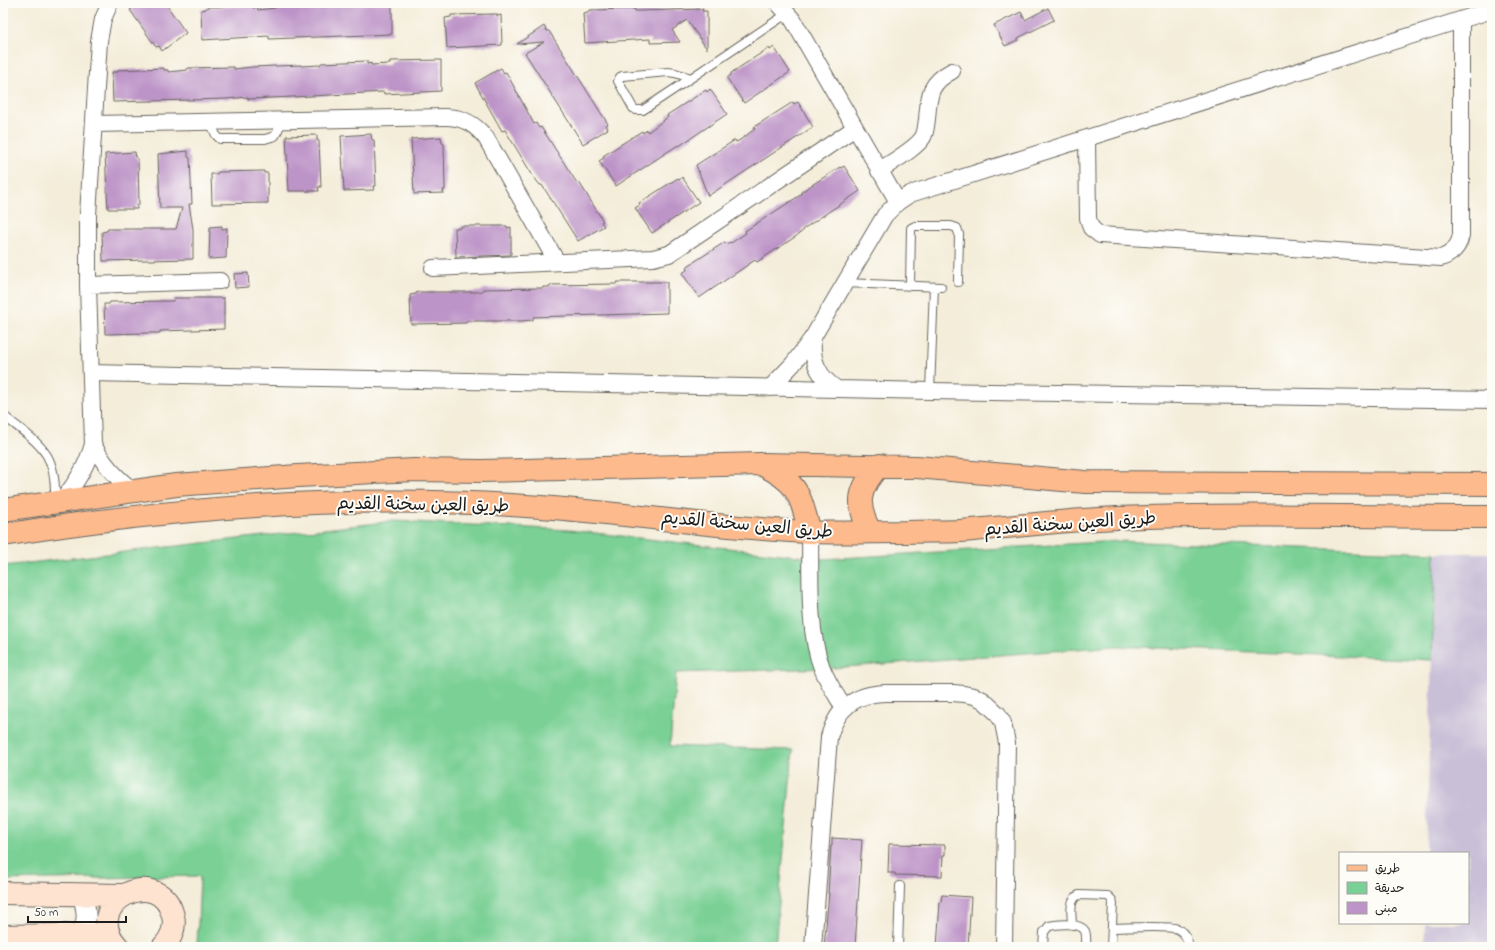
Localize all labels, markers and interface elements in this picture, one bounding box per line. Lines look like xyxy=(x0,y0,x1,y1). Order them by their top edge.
street label: طريق العين سخنة القديم xyxy=(336,491,510,521)
street label: طريق العين سخنة القديم xyxy=(660,506,834,546)
street label: طريق العين سخنة القديم xyxy=(983,506,1157,544)
legend xyxy=(1339,852,1469,924)
text: طريق xyxy=(1375,860,1400,878)
text: حديقة xyxy=(1375,880,1404,898)
scale bar xyxy=(28,898,126,924)
text: مبنى xyxy=(1375,900,1398,918)
text: 50 m xyxy=(34,904,58,922)

